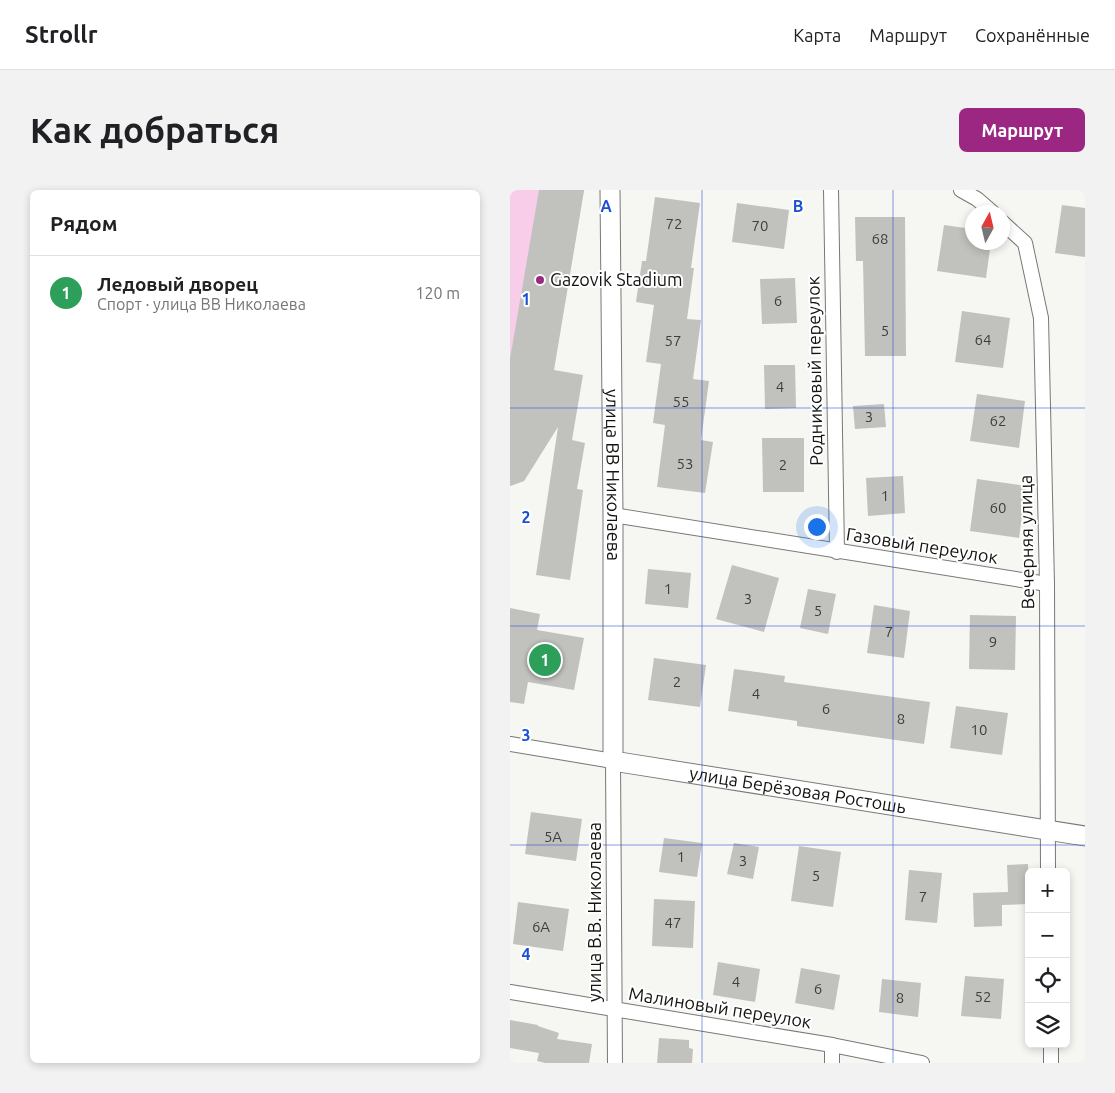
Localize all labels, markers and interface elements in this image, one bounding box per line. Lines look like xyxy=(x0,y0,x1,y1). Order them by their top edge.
text: Strollr xyxy=(25,21,98,48)
text: Карта xyxy=(793,25,841,45)
text: Маршрут xyxy=(869,25,947,45)
text: Сохранённые xyxy=(975,25,1090,45)
button: Маршрут xyxy=(959,108,1085,152)
text: Как добраться xyxy=(30,110,279,150)
text: A xyxy=(600,197,612,215)
text: B xyxy=(793,197,803,215)
north arrow xyxy=(965,205,1010,250)
text: Рядом xyxy=(50,211,118,235)
house number: 72 xyxy=(666,215,682,232)
house number: 70 xyxy=(752,217,768,234)
house number: 68 xyxy=(872,230,888,247)
place label: Gazovik Stadium xyxy=(550,269,683,289)
text: Ледовый дворец xyxy=(97,273,258,295)
marker: Gazovik Stadium xyxy=(534,274,546,286)
street label: Родниковый переулок xyxy=(802,276,826,466)
text: 1 xyxy=(61,284,71,302)
text: 120 m xyxy=(415,284,460,302)
text: 1 xyxy=(521,290,531,308)
house number: 6 xyxy=(774,292,782,309)
text: Спорт · улица ВВ Николаева xyxy=(97,295,306,313)
house number: 5 xyxy=(881,322,889,339)
house number: 64 xyxy=(975,331,991,348)
house number: 57 xyxy=(665,332,681,349)
house number: 4 xyxy=(776,378,784,395)
street label: улица ВВ Николаева xyxy=(603,389,624,561)
house number: 55 xyxy=(673,393,689,410)
house number: 3 xyxy=(865,408,873,425)
house number: 62 xyxy=(990,412,1006,429)
house number: 53 xyxy=(677,455,693,472)
house number: 2 xyxy=(779,456,787,473)
street label: Вечерняя улица xyxy=(1015,475,1037,609)
house number: 1 xyxy=(881,487,889,504)
house number: 60 xyxy=(990,499,1006,516)
text: 2 xyxy=(521,508,531,526)
your location xyxy=(804,514,830,540)
street label: Газовый переулок xyxy=(845,523,999,567)
house number: 1 xyxy=(664,580,672,597)
house number: 3 xyxy=(744,590,752,607)
house number: 5 xyxy=(814,602,822,619)
house number: 7 xyxy=(885,623,893,640)
house number: 9 xyxy=(989,633,997,650)
pin: 1 xyxy=(529,641,561,679)
house number: 2 xyxy=(673,673,681,690)
house number: 4 xyxy=(752,685,760,702)
house number: 6 xyxy=(822,700,830,717)
house number: 8 xyxy=(897,710,905,727)
house number: 10 xyxy=(971,721,987,738)
text: 3 xyxy=(521,726,531,744)
street label: улица Берёзовая Ростошь xyxy=(688,762,908,816)
street label: улица В.В. Николаева xyxy=(584,822,604,1002)
house number: 5А xyxy=(544,828,562,845)
house number: 1 xyxy=(677,848,685,865)
house number: 3 xyxy=(739,852,747,869)
house number: 5 xyxy=(812,867,820,884)
map controls xyxy=(1025,868,1070,1048)
button: + xyxy=(1025,868,1070,913)
house number: 7 xyxy=(919,888,927,905)
button: − xyxy=(1025,913,1070,958)
house number: 47 xyxy=(665,914,681,931)
house number: 6А xyxy=(532,918,550,935)
text: 4 xyxy=(521,945,531,963)
button: locate xyxy=(1025,958,1070,1003)
house number: 4 xyxy=(732,973,740,990)
house number: 6 xyxy=(814,980,822,997)
street label: Малиновый переулок xyxy=(627,983,813,1031)
house number: 52 xyxy=(975,988,991,1005)
house number: 8 xyxy=(896,989,904,1006)
button: layers xyxy=(1025,1003,1070,1048)

